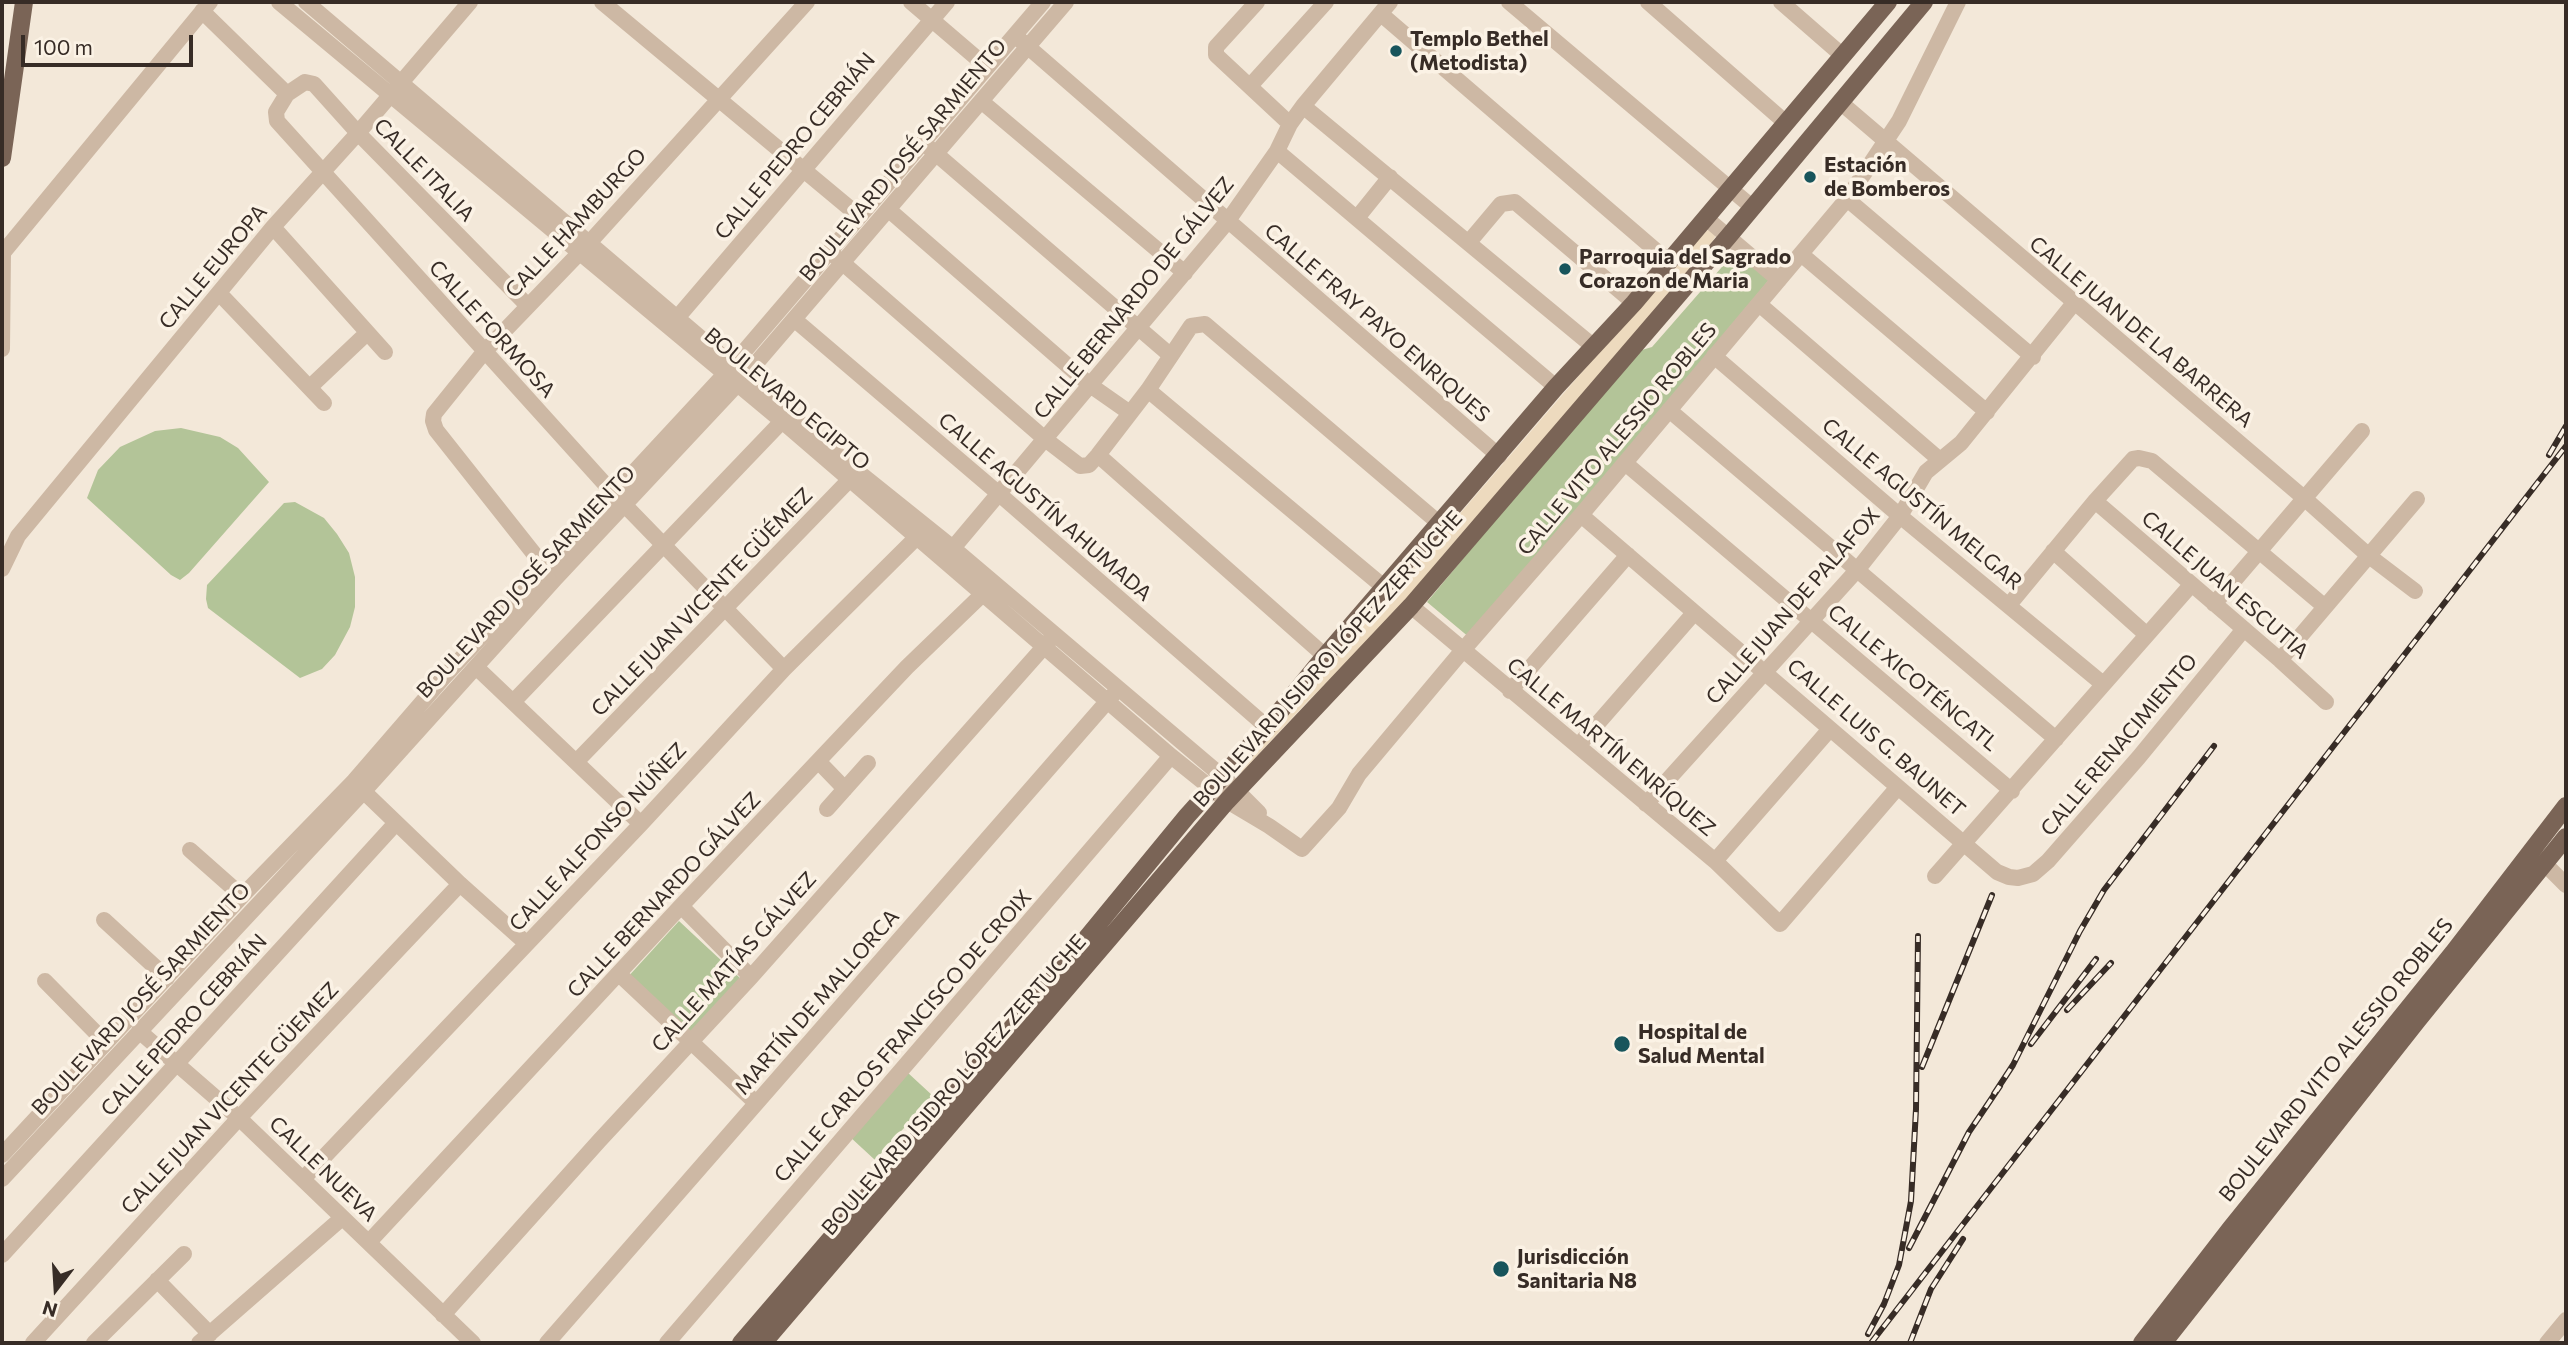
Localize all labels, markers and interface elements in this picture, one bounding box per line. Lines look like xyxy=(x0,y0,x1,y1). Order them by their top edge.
scale bar xyxy=(24,21,196,65)
place label: Templo Bethel (Metodista) xyxy=(1410,26,1549,76)
text: 100 m xyxy=(34,34,93,59)
street label: BOULEVARD JOSÉ SARMIENTO xyxy=(794,34,1012,286)
marker: Templo Bethel (Metodista) xyxy=(1388,43,1404,59)
street label: CALLE PEDRO CEBRIÁN xyxy=(709,47,881,245)
street label: CALLE ITALIA xyxy=(368,113,480,227)
street label: CALLE HAMBURGO xyxy=(500,143,652,303)
place label: Estación de Bomberos xyxy=(1824,152,1950,202)
marker: Estación de Bomberos xyxy=(1802,169,1818,185)
street label: CALLE BERNARDO DE GÁLVEZ xyxy=(1029,172,1239,424)
street label: CALLE EUROPA xyxy=(154,200,272,334)
street label: CALLE FRAY PAYO ENRIQUES xyxy=(1259,218,1495,428)
street label: CALLE JUAN DE LA BARRERA xyxy=(2024,231,2258,433)
place label: Parroquia del Sagrado Corazon de Maria xyxy=(1579,244,1791,294)
street label: CALLE FORMOSA xyxy=(424,255,560,403)
marker: Parroquia del Sagrado Corazon de Maria xyxy=(1557,261,1573,277)
street label: CALLE VITO ALESSIO ROBLES xyxy=(1512,318,1722,560)
street label: BOULEVARD EGIPTO xyxy=(699,322,875,476)
street label: CALLE AGUSTÍN AHUMADA xyxy=(933,407,1157,607)
street label: CALLE AGUSTÍN MELGAR xyxy=(1817,413,2027,595)
street label: BOULEVARD JOSÉ SARMIENTO xyxy=(412,461,640,703)
street label: CALLE JUAN VICENTE GÜÉMEZ xyxy=(586,483,818,721)
street label: CALLE JUAN DE PALAFOX xyxy=(1701,503,1885,709)
street label: BOULEVARD ISIDRO LÓPEZ ZERTUCHE xyxy=(1188,506,1468,812)
street label: CALLE JUAN ESCUTIA xyxy=(2136,506,2314,664)
street label: CALLE XICOTÉNCATL xyxy=(1823,599,2003,757)
street label: CALLE RENACIMIENTO xyxy=(2035,649,2203,841)
street label: CALLE MARTÍN ENRÍQUEZ xyxy=(1502,652,1720,842)
street label: CALLE LUIS G. BAUNET xyxy=(1782,654,1970,822)
street label: CALLE ALFONSO NÚÑEZ xyxy=(504,738,692,936)
street label: CALLE BERNARDO GÁLVEZ xyxy=(562,787,766,1003)
street label: CALLE MATÍAS GÁLVEZ xyxy=(647,867,821,1057)
street label: BOULEVARD JOSÉ SARMIENTO xyxy=(27,878,255,1120)
street label: CALLE CARLOS FRANCISCO DE CROIX xyxy=(769,885,1037,1187)
street label: MARTÍN DE MALLORCA xyxy=(730,904,904,1100)
street label: BOULEVARD VITO ALESSIO ROBLES xyxy=(2214,913,2458,1207)
street label: CALLE PEDRO CEBRIÁN xyxy=(96,929,272,1121)
street label: BOULEVARD ISIDRO LÓPEZ ZERTUCHE xyxy=(817,930,1091,1240)
street label: CALLE JUAN VICENTE GÜEMEZ xyxy=(116,977,344,1219)
place label: Hospital de Salud Mental xyxy=(1638,1019,1765,1069)
marker: Hospital de Salud Mental xyxy=(1612,1034,1632,1054)
street label: CALLE NUEVA xyxy=(264,1111,382,1227)
place label: Jurisdicción Sanitaria N8 xyxy=(1517,1244,1637,1294)
north arrow xyxy=(21,1254,91,1324)
marker: Jurisdicción Sanitaria N8 xyxy=(1491,1259,1511,1279)
text: N xyxy=(40,1296,60,1323)

